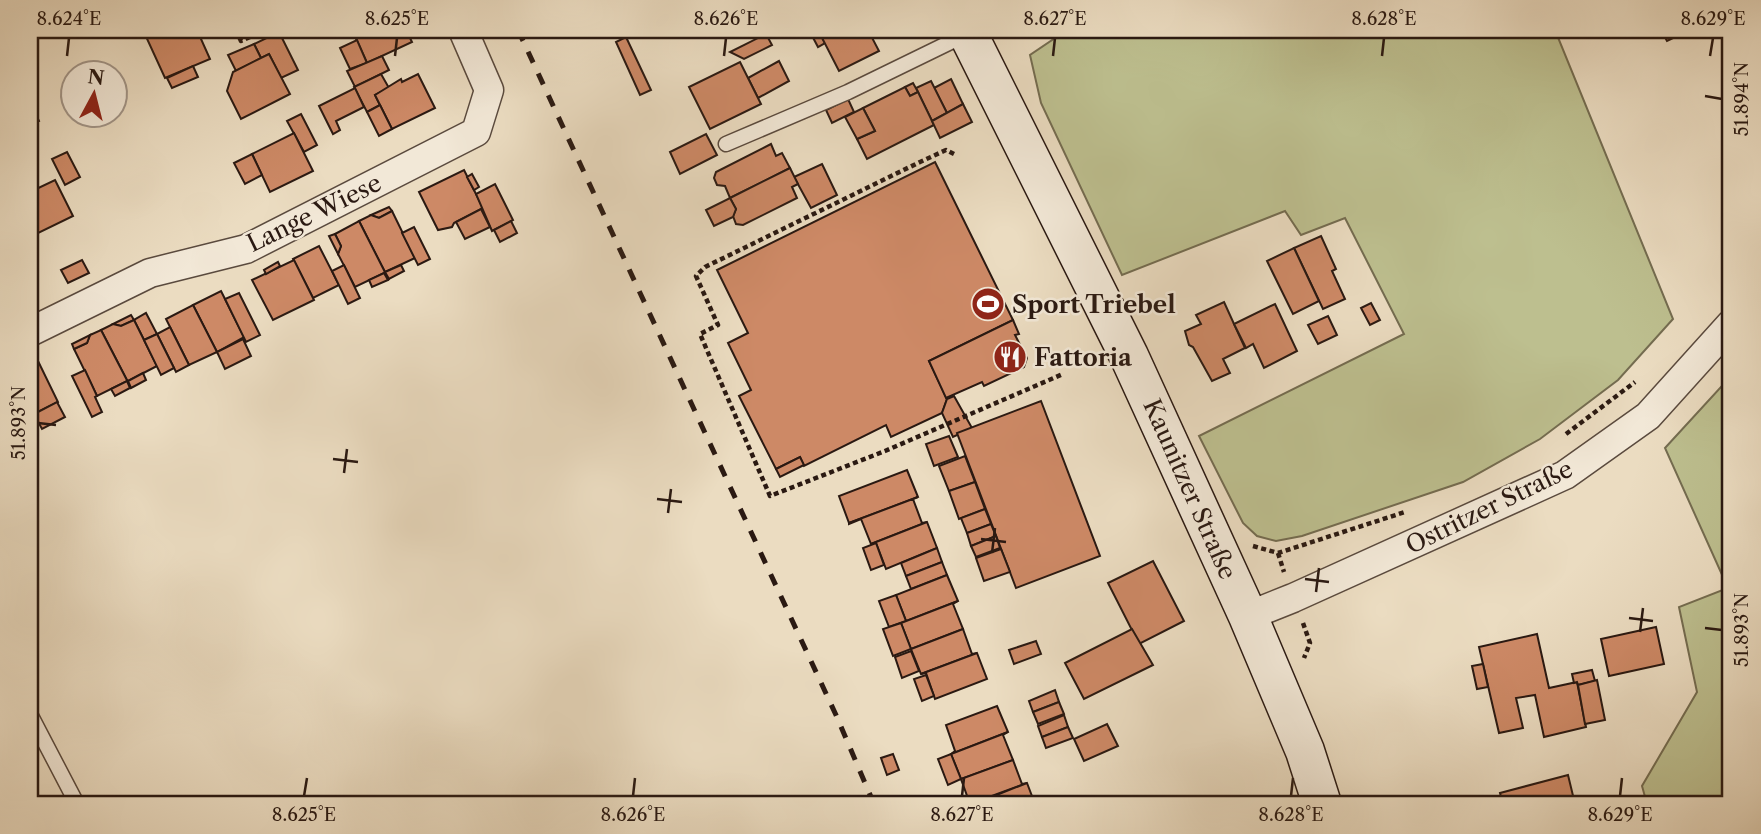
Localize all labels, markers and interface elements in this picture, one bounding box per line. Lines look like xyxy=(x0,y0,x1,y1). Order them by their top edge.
text: 8.624°E xyxy=(37,8,101,30)
text: 8.625°E xyxy=(365,8,429,30)
text: 8.626°E xyxy=(694,8,758,30)
text: 8.627°E xyxy=(1023,8,1087,30)
text: 8.628°E xyxy=(1351,8,1417,30)
text: 8.629°E xyxy=(1680,8,1746,30)
north arrow xyxy=(60,60,130,130)
text: 51.894°N xyxy=(1731,62,1753,136)
text: N xyxy=(86,65,106,90)
street label: Lange Wiese xyxy=(242,168,386,258)
sports icon: Sport Triebel xyxy=(969,285,1007,323)
place label: Sport Triebel xyxy=(1012,290,1176,319)
restaurant icon: Fattoria xyxy=(991,338,1029,376)
place label: Fattoria xyxy=(1034,343,1133,372)
text: 51.893°N xyxy=(8,386,30,460)
street label: Kaunitzer Straße xyxy=(1137,394,1243,584)
street label: Ostritzer Straße xyxy=(1401,454,1577,560)
text: 51.893°N xyxy=(1731,593,1753,667)
text: 8.625°E xyxy=(272,804,336,826)
text: 8.626°E xyxy=(601,804,665,826)
text: 8.627°E xyxy=(930,804,994,826)
text: 8.628°E xyxy=(1258,804,1324,826)
text: 8.629°E xyxy=(1587,804,1653,826)

